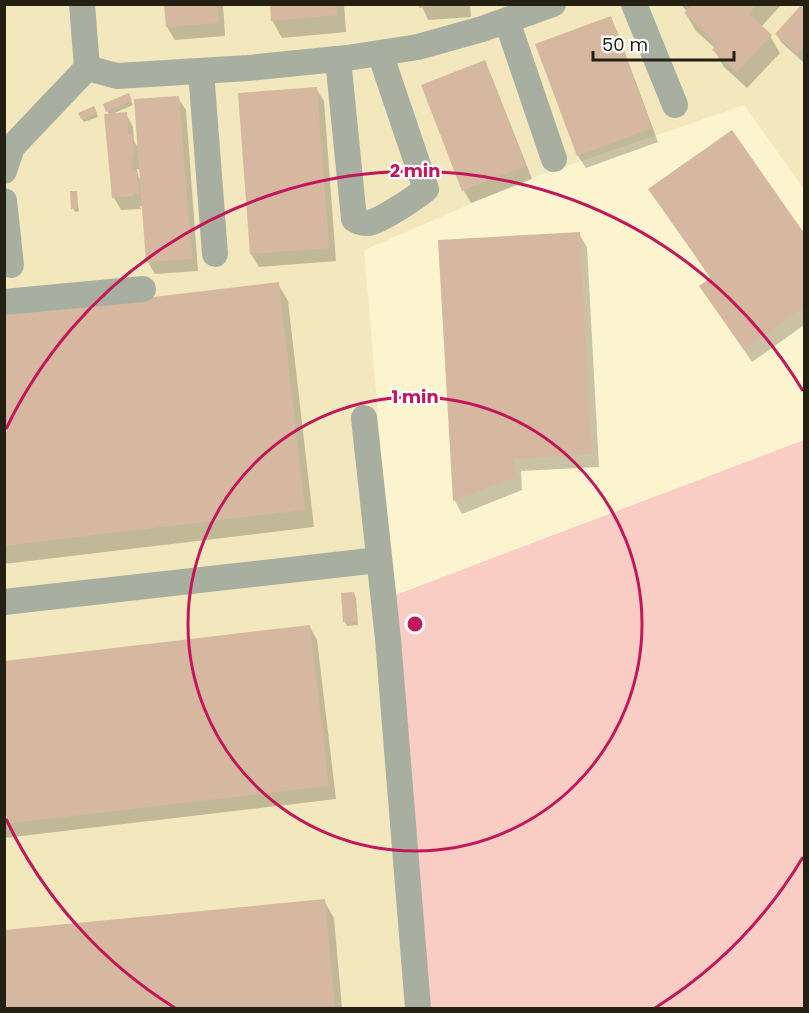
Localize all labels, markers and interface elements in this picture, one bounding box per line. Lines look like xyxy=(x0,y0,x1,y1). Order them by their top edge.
scale bar xyxy=(593,24,734,62)
text: 50 m xyxy=(602,32,648,57)
text: 2 min xyxy=(390,158,440,183)
text: 1 min xyxy=(391,384,439,409)
centre of rings xyxy=(405,614,425,634)

